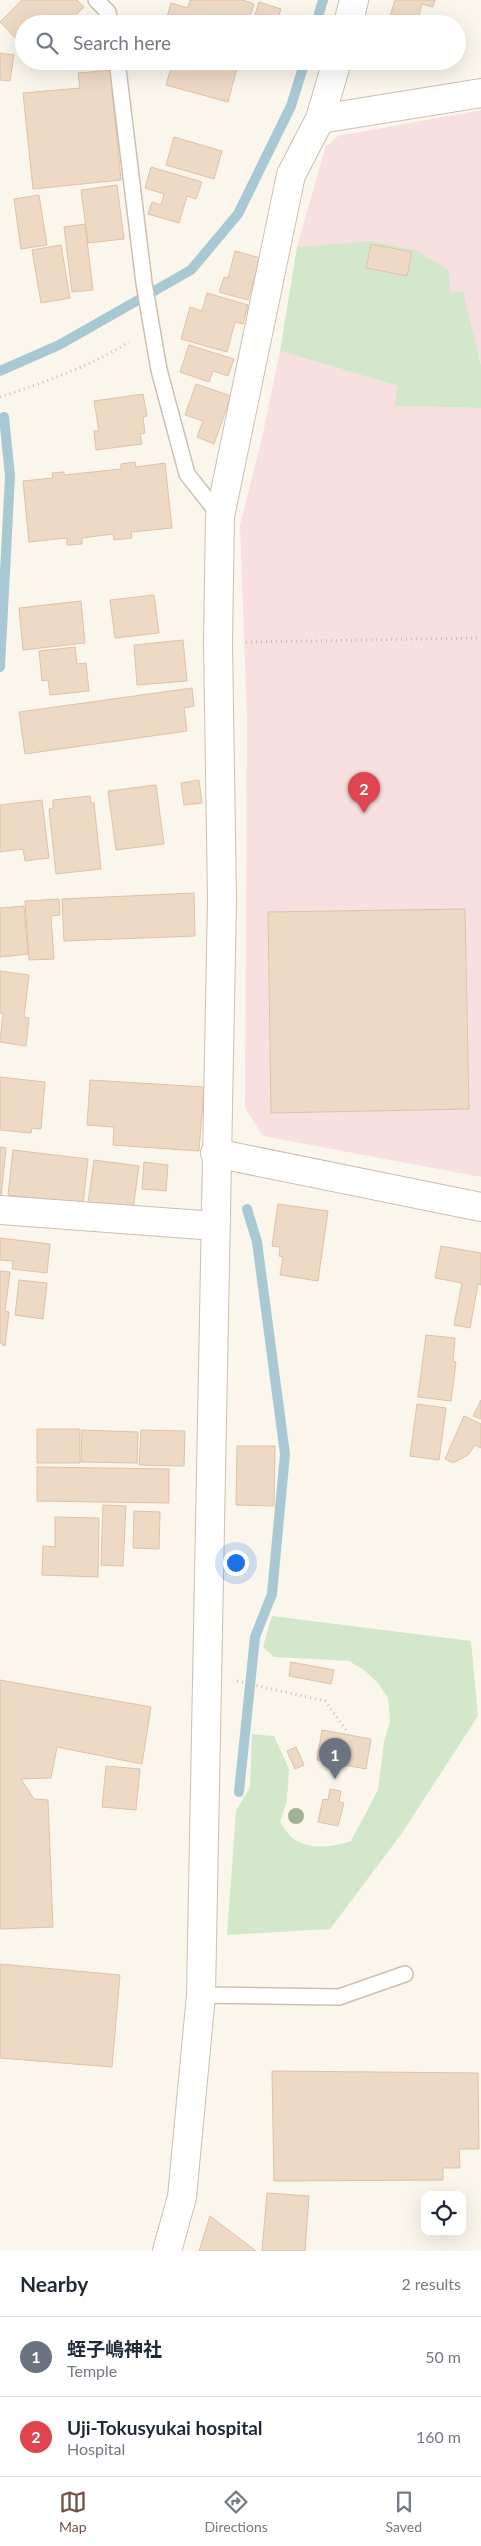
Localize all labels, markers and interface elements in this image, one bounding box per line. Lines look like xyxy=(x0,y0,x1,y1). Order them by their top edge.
search box xyxy=(15,15,466,70)
icon: search xyxy=(33,29,61,57)
text: Search here xyxy=(73,31,171,54)
pin: 2 xyxy=(348,772,380,813)
your location xyxy=(223,1550,249,1576)
pin: 1 xyxy=(319,1738,351,1779)
map controls xyxy=(421,2191,466,2236)
button: locate xyxy=(421,2191,466,2236)
text: Nearby xyxy=(20,2271,88,2296)
text: 2 results xyxy=(401,2274,461,2293)
text: 蛭子嶋神社 xyxy=(67,2337,162,2360)
text: 1 xyxy=(31,2347,41,2366)
text: 50 m xyxy=(425,2347,461,2366)
text: Temple xyxy=(67,2361,117,2380)
text: Uji-Tokusyukai hospital xyxy=(67,2416,263,2439)
text: 2 xyxy=(31,2427,41,2446)
text: 160 m xyxy=(416,2427,461,2446)
text: Hospital xyxy=(67,2439,125,2458)
tab: Map xyxy=(59,2488,87,2535)
tab: Directions xyxy=(205,2488,268,2535)
tab: Saved xyxy=(386,2488,422,2535)

